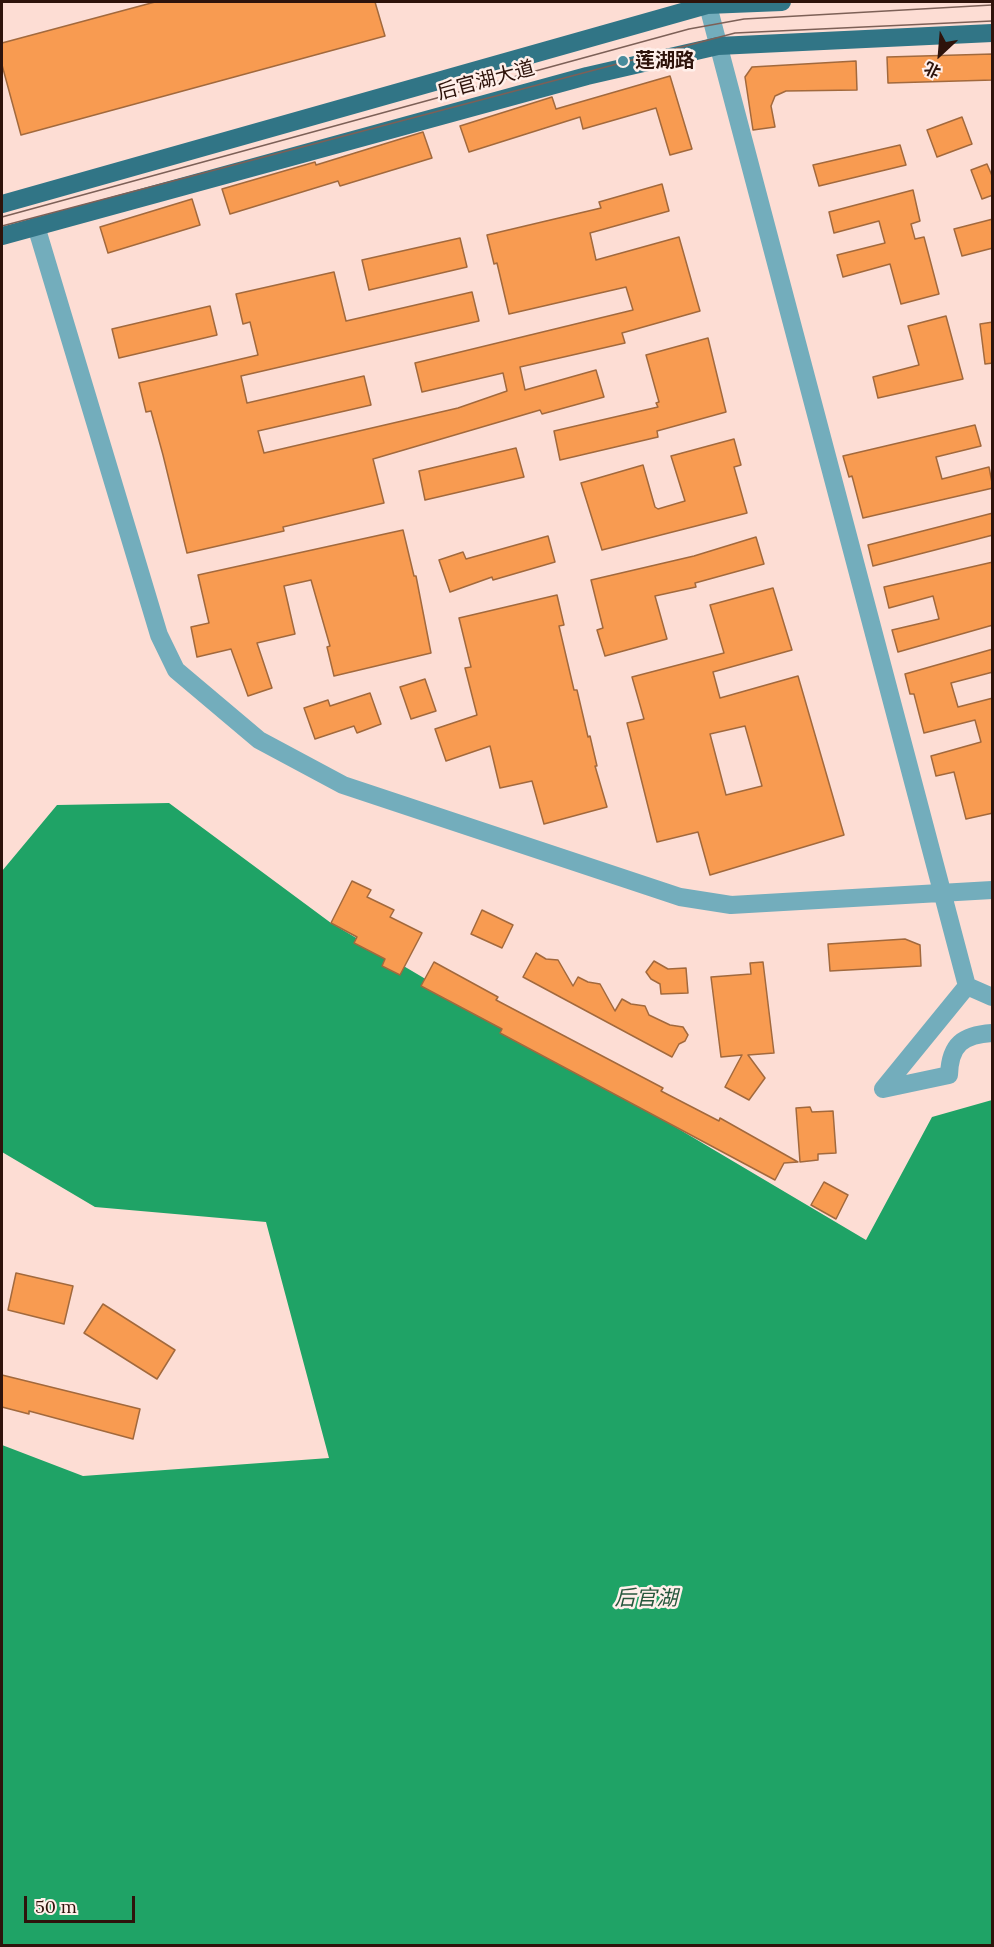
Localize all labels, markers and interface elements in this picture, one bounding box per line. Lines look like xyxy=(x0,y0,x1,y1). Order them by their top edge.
north arrow xyxy=(910,24,970,84)
place label: 莲湖路 xyxy=(635,49,695,73)
marker: 莲湖路 xyxy=(616,54,630,68)
street label: 后官湖大道 xyxy=(435,56,537,106)
text: 北 xyxy=(921,58,944,83)
water label: 后官湖 xyxy=(615,1586,677,1612)
scale bar xyxy=(27,1884,138,1922)
text: 50 m xyxy=(35,1895,77,1918)

